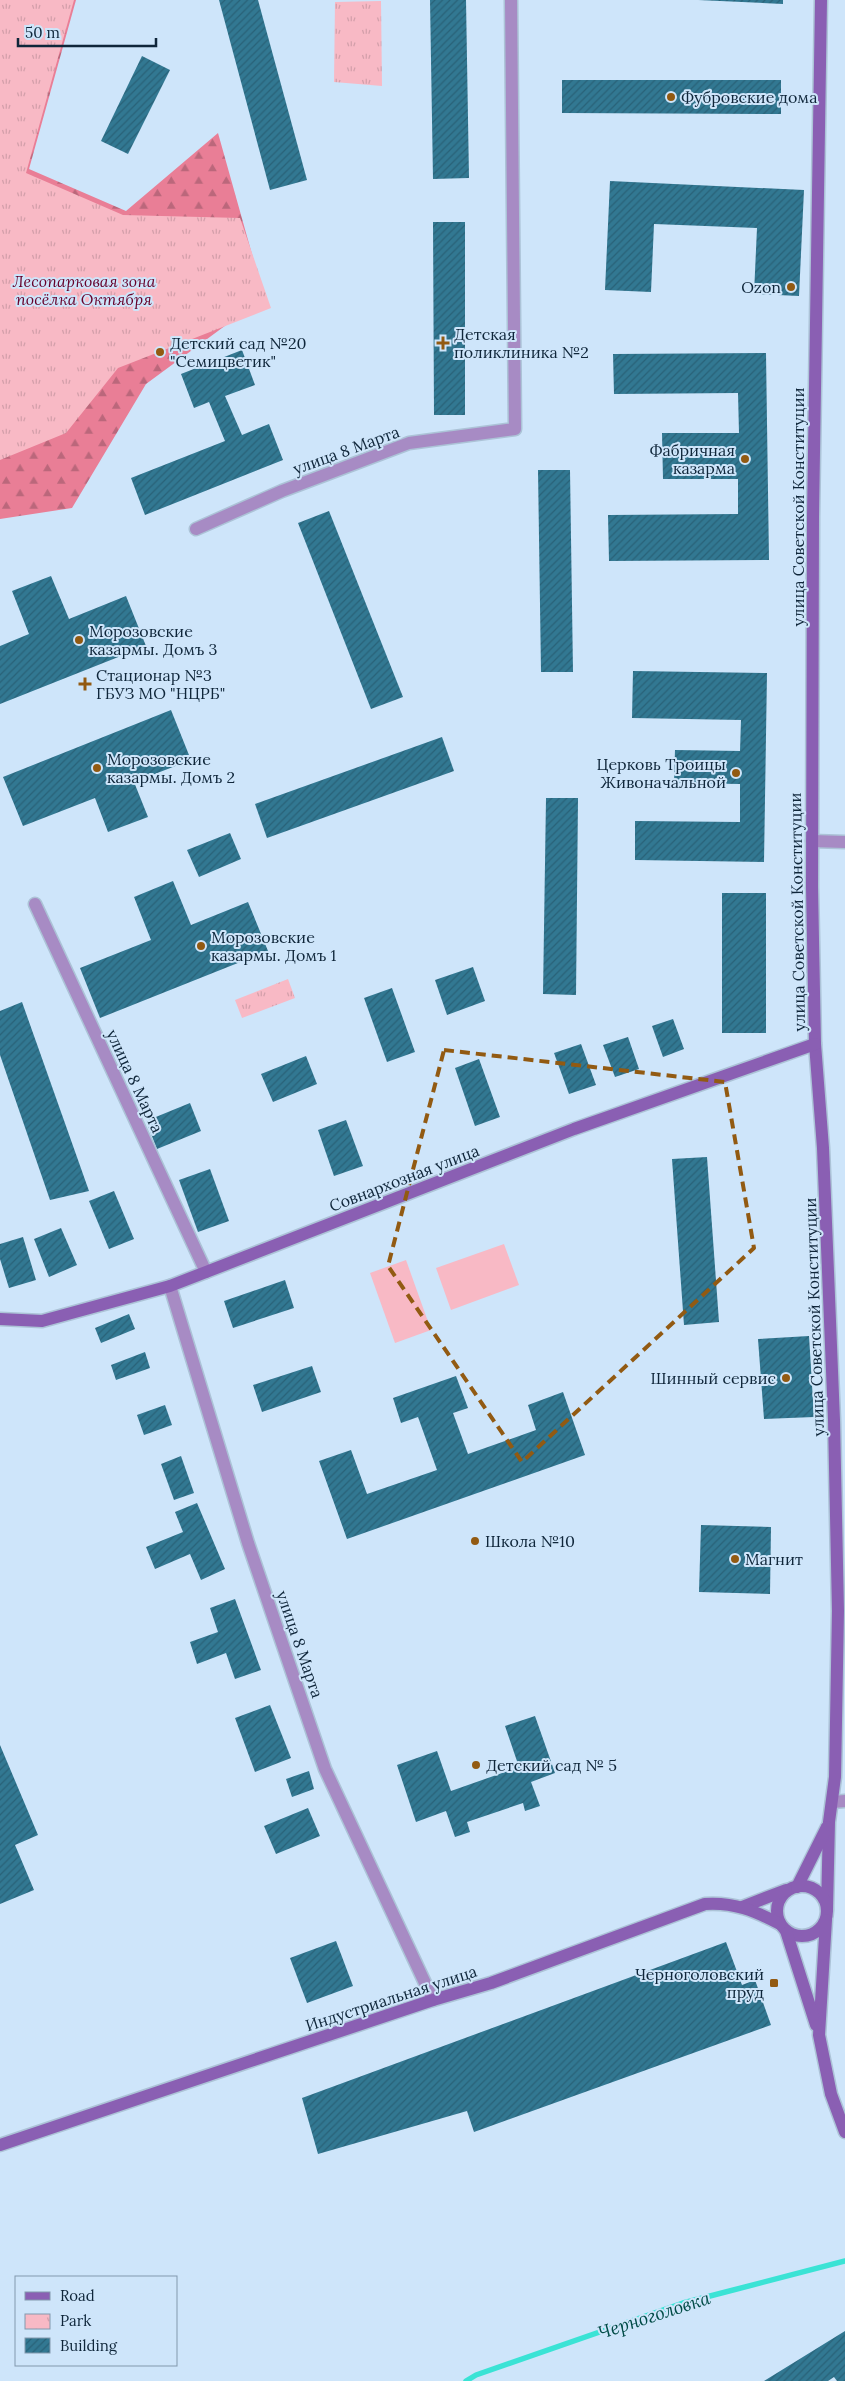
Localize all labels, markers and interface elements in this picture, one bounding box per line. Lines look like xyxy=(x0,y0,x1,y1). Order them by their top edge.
scale bar xyxy=(18,15,155,47)
text: 50 m xyxy=(25,23,60,42)
place label: Фубровские дома xyxy=(681,87,817,107)
marker: Фубровские дома xyxy=(665,91,677,103)
park label: Лесопарковая зона посёлка Октября xyxy=(13,271,156,309)
place label: Ozon xyxy=(741,277,781,297)
marker: Ozon xyxy=(785,281,797,293)
place label: Детская поликлиника №2 xyxy=(454,324,589,362)
place label: Детский сад №20 "Семицветик" xyxy=(170,333,307,371)
marker: Детская поликлиника №2 xyxy=(436,336,450,350)
marker: Детский сад №20 "Семицветик" xyxy=(154,346,166,358)
street label: улица Советской Конституции xyxy=(788,388,808,627)
street label: улица 8 Марта xyxy=(290,421,402,479)
place label: Фабричная казарма xyxy=(650,440,735,478)
marker: Фабричная казарма xyxy=(739,453,751,465)
place label: Морозовские казармы. Домъ 3 xyxy=(89,621,218,659)
marker: Морозовские казармы. Домъ 3 xyxy=(73,634,85,646)
place label: Стационар №3 ГБУЗ МО "НЦРБ" xyxy=(96,665,225,703)
marker: Стационар №3 ГБУЗ МО "НЦРБ" xyxy=(78,677,92,691)
place label: Морозовские казармы. Домъ 2 xyxy=(107,749,235,787)
place label: Церковь Троицы Живоначальной xyxy=(596,754,726,792)
marker: Морозовские казармы. Домъ 2 xyxy=(91,762,103,774)
marker: Церковь Троицы Живоначальной xyxy=(730,767,742,779)
street label: улица Советской Конституции xyxy=(785,792,809,1032)
place label: Морозовские казармы. Домъ 1 xyxy=(211,927,337,965)
marker: Морозовские казармы. Домъ 1 xyxy=(195,940,207,952)
street label: улица 8 Марта xyxy=(102,1026,168,1136)
street label: Совнархозная улица xyxy=(326,1140,482,1216)
street label: улица Советской Конституции xyxy=(800,1197,828,1437)
place label: Шинный сервис xyxy=(650,1368,776,1388)
marker: Шинный сервис xyxy=(780,1372,792,1384)
place label: Школа №10 xyxy=(485,1531,575,1551)
marker: Школа №10 xyxy=(469,1535,481,1547)
place label: Магнит xyxy=(745,1549,803,1569)
marker: Магнит xyxy=(729,1553,741,1565)
street label: улица 8 Марта xyxy=(272,1588,328,1700)
place label: Детский сад № 5 xyxy=(486,1755,617,1775)
marker: Детский сад № 5 xyxy=(470,1759,482,1771)
street label: Индустриальная улица xyxy=(303,1961,479,2035)
place label: Черноголовский пруд xyxy=(635,1964,765,2002)
marker: Черноголовский пруд xyxy=(768,1977,780,1989)
legend xyxy=(15,2276,178,2366)
text: Road xyxy=(60,2286,95,2305)
water label: Черноголовка xyxy=(595,2286,713,2344)
text: Park xyxy=(60,2311,91,2330)
text: Building xyxy=(60,2336,118,2355)

